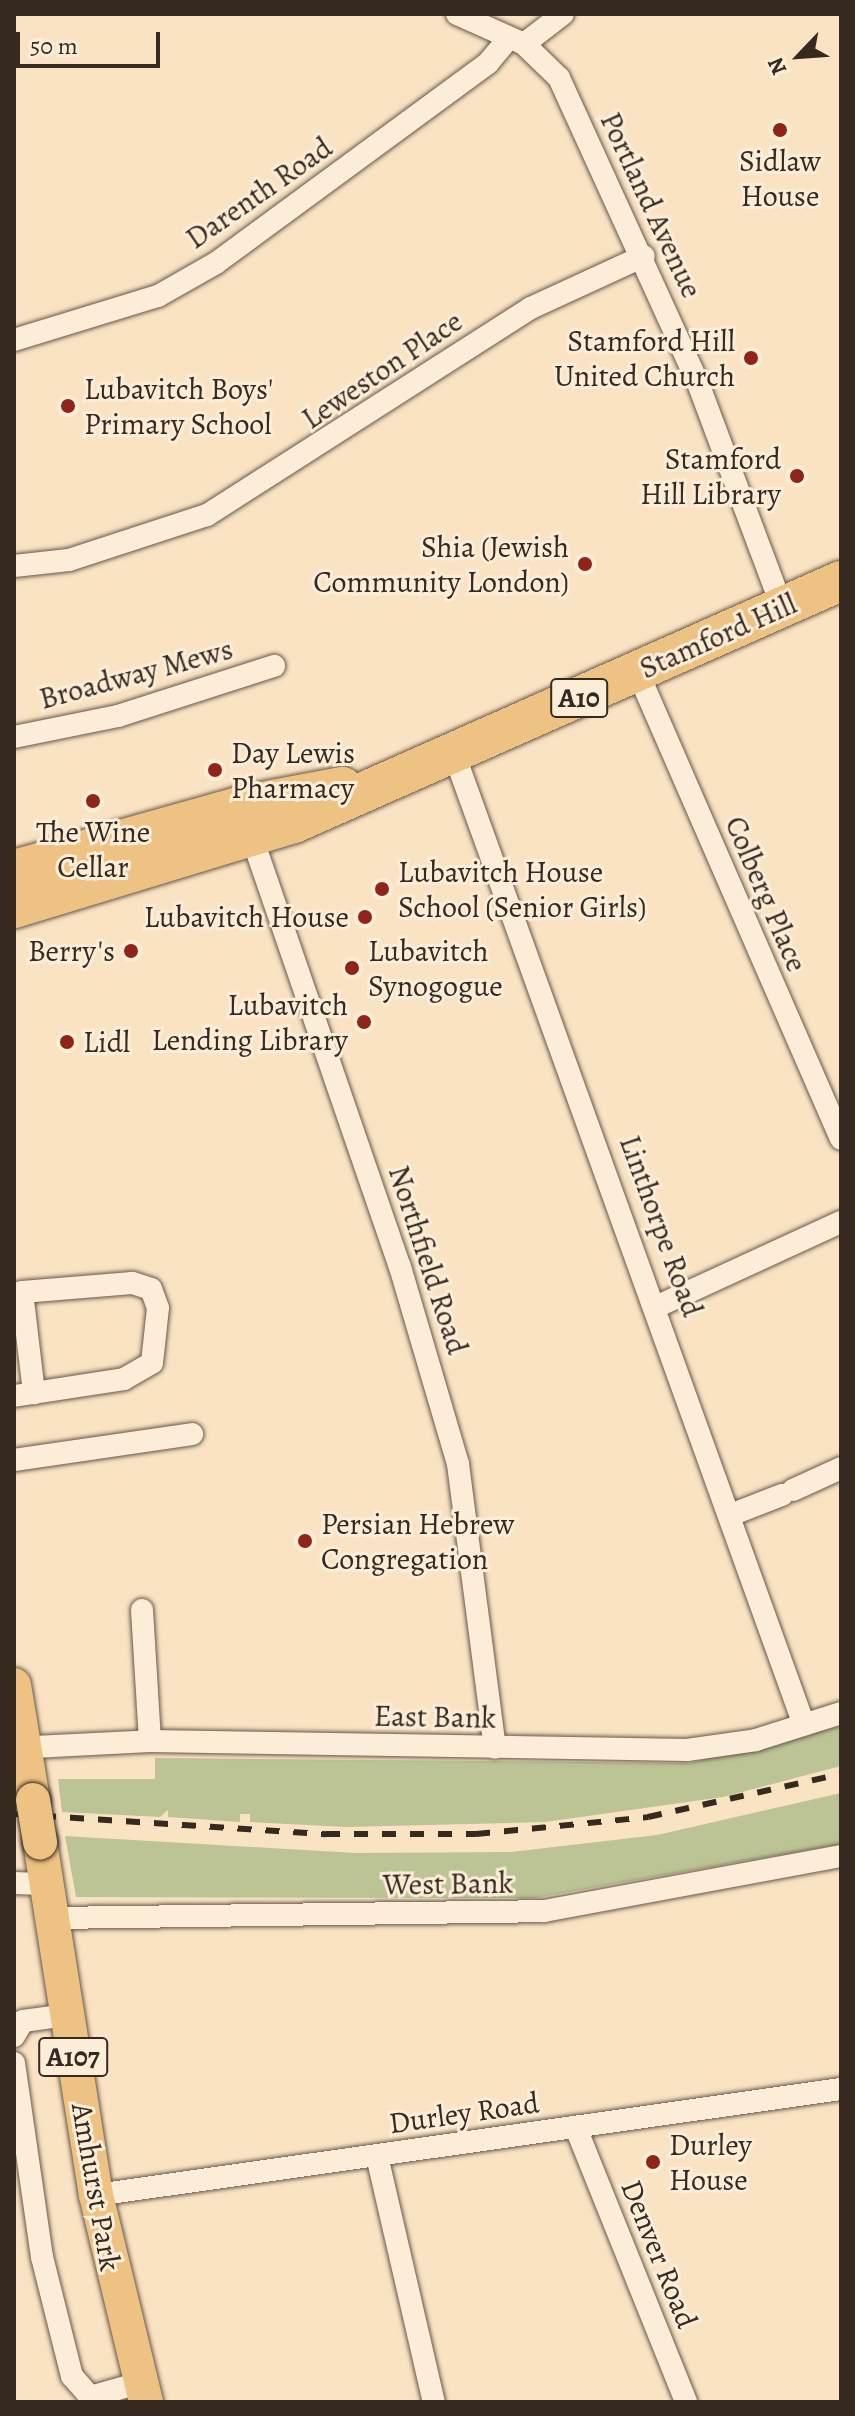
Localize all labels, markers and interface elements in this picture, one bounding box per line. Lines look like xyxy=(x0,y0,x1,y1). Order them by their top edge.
scale bar xyxy=(20,16,164,66)
north arrow xyxy=(759,16,839,96)
text: 50 m xyxy=(30,30,78,62)
text: N xyxy=(760,53,794,80)
street label: Portland Avenue xyxy=(592,106,710,304)
marker: Sidlaw House xyxy=(771,121,789,139)
street label: Darenth Road xyxy=(179,129,339,257)
place label: Sidlaw House xyxy=(739,143,821,214)
street label: Leweston Place xyxy=(295,303,469,437)
place label: Stamford Hill United Church xyxy=(554,323,735,394)
marker: Stamford Hill United Church xyxy=(742,349,760,367)
place label: Lubavitch Boys' Primary School xyxy=(84,371,273,442)
marker: Lubavitch Boys' Primary School xyxy=(59,397,77,415)
place label: Stamford Hill Library xyxy=(640,441,781,512)
marker: Stamford Hill Library xyxy=(788,467,806,485)
place label: Shia (Jewish Community London) xyxy=(313,529,569,600)
marker: Shia (Jewish Community London) xyxy=(576,555,594,573)
street label: Stamford Hill xyxy=(634,585,802,687)
street label: Broadway Mews xyxy=(35,631,237,717)
road number: A10 xyxy=(549,674,609,722)
place label: Day Lewis Pharmacy xyxy=(231,735,355,806)
marker: Day Lewis Pharmacy xyxy=(206,761,224,779)
marker: The Wine Cellar xyxy=(84,792,102,810)
street label: Colberg Place xyxy=(717,811,815,977)
place label: The Wine Cellar xyxy=(36,814,150,884)
place label: Lubavitch House School (Senior Girls) xyxy=(398,854,646,924)
marker: Lubavitch House School (Senior Girls) xyxy=(373,880,391,898)
place label: Lubavitch House xyxy=(144,899,349,935)
marker: Lubavitch House xyxy=(356,908,374,926)
place label: Berry's xyxy=(28,933,115,969)
place label: Lubavitch Synogogue xyxy=(368,933,503,1004)
marker: Berry's xyxy=(122,942,140,960)
marker: Lubavitch Synogogue xyxy=(343,959,361,977)
place label: Lubavitch Lending Library xyxy=(152,987,348,1058)
marker: Lubavitch Lending Library xyxy=(355,1013,373,1031)
place label: Lidl xyxy=(83,1024,130,1060)
marker: Lidl xyxy=(58,1033,76,1051)
street label: Linthorpe Road xyxy=(612,1131,710,1321)
street label: Northfield Road xyxy=(381,1161,475,1359)
place label: Persian Hebrew Congregation xyxy=(321,1506,514,1576)
marker: Persian Hebrew Congregation xyxy=(296,1532,314,1550)
street label: East Bank xyxy=(374,1698,496,1736)
street label: West Bank xyxy=(383,1865,513,1903)
road number: A107 xyxy=(37,2033,109,2081)
street label: Durley Road xyxy=(387,2085,541,2141)
street label: Amhurst Park xyxy=(64,2100,128,2274)
place label: Durley House xyxy=(669,2127,752,2198)
marker: Durley House xyxy=(644,2153,662,2171)
street label: Denver Road xyxy=(613,2175,705,2333)

